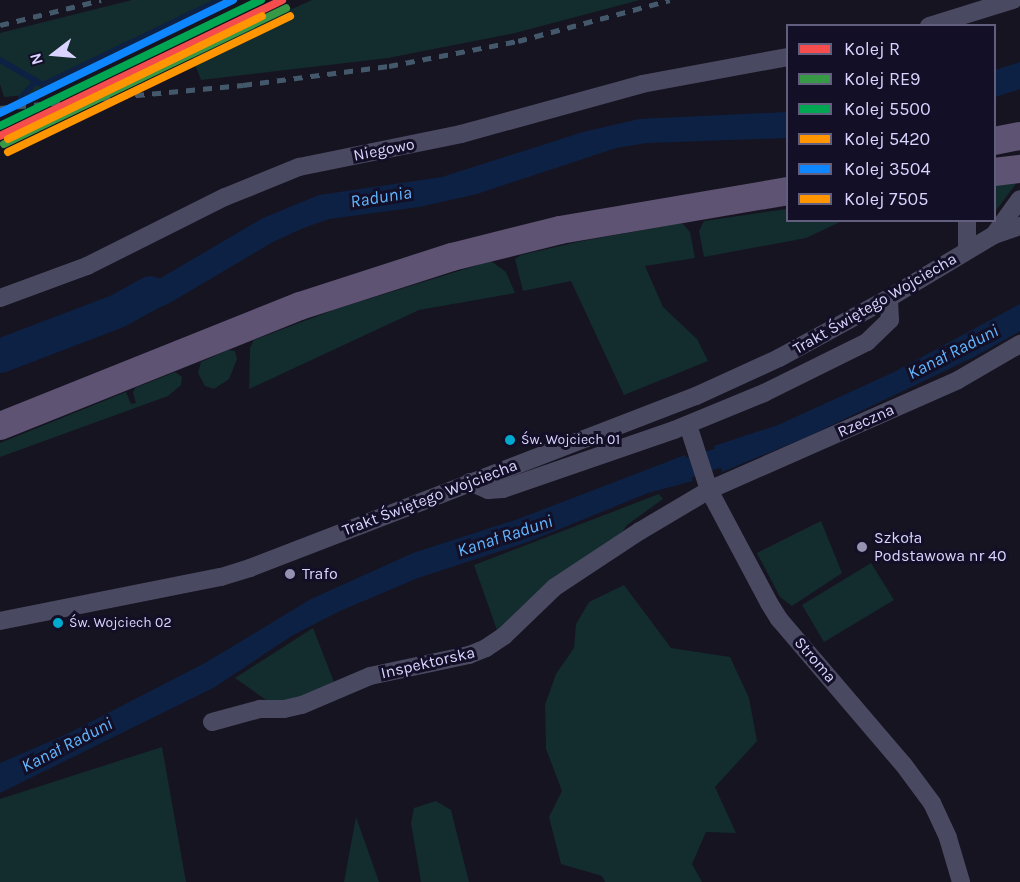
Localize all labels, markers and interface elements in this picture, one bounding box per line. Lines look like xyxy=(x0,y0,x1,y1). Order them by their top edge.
north arrow xyxy=(24,24,84,84)
legend xyxy=(786,24,996,222)
text: Kolej R xyxy=(844,38,900,60)
text: N xyxy=(26,51,47,67)
text: Kolej RE9 xyxy=(844,68,921,90)
text: Kolej 5500 xyxy=(844,98,931,120)
text: Kolej 5420 xyxy=(844,128,930,150)
street label: Niegowo xyxy=(352,135,416,165)
text: Kolej 3504 xyxy=(844,158,931,180)
water label: Radunia xyxy=(349,181,413,213)
text: Kolej 7505 xyxy=(844,188,928,210)
street label: Trakt Świętego Wojciecha xyxy=(790,249,960,359)
water label: Kanał Raduni xyxy=(904,320,1002,384)
street label: Rzeczna xyxy=(835,400,897,442)
place label: Św. Wojciech 01 xyxy=(521,432,620,448)
marker: Św. Wojciech 01 xyxy=(504,434,516,446)
street label: Trakt Świętego Wojciecha xyxy=(340,456,520,540)
water label: Kanał Raduni xyxy=(454,510,556,562)
place label: Szkoła Podstawowa nr 40 xyxy=(874,528,1007,566)
marker: Szkoła Podstawowa nr 40 xyxy=(855,540,869,554)
place label: Trafo xyxy=(302,564,338,584)
marker: Trafo xyxy=(283,567,297,581)
place label: Św. Wojciech 02 xyxy=(69,615,172,631)
marker: Św. Wojciech 02 xyxy=(52,617,64,629)
street label: Stroma xyxy=(790,633,840,687)
street label: Inspektorska xyxy=(379,643,477,683)
water label: Kanał Raduni xyxy=(18,713,116,777)

